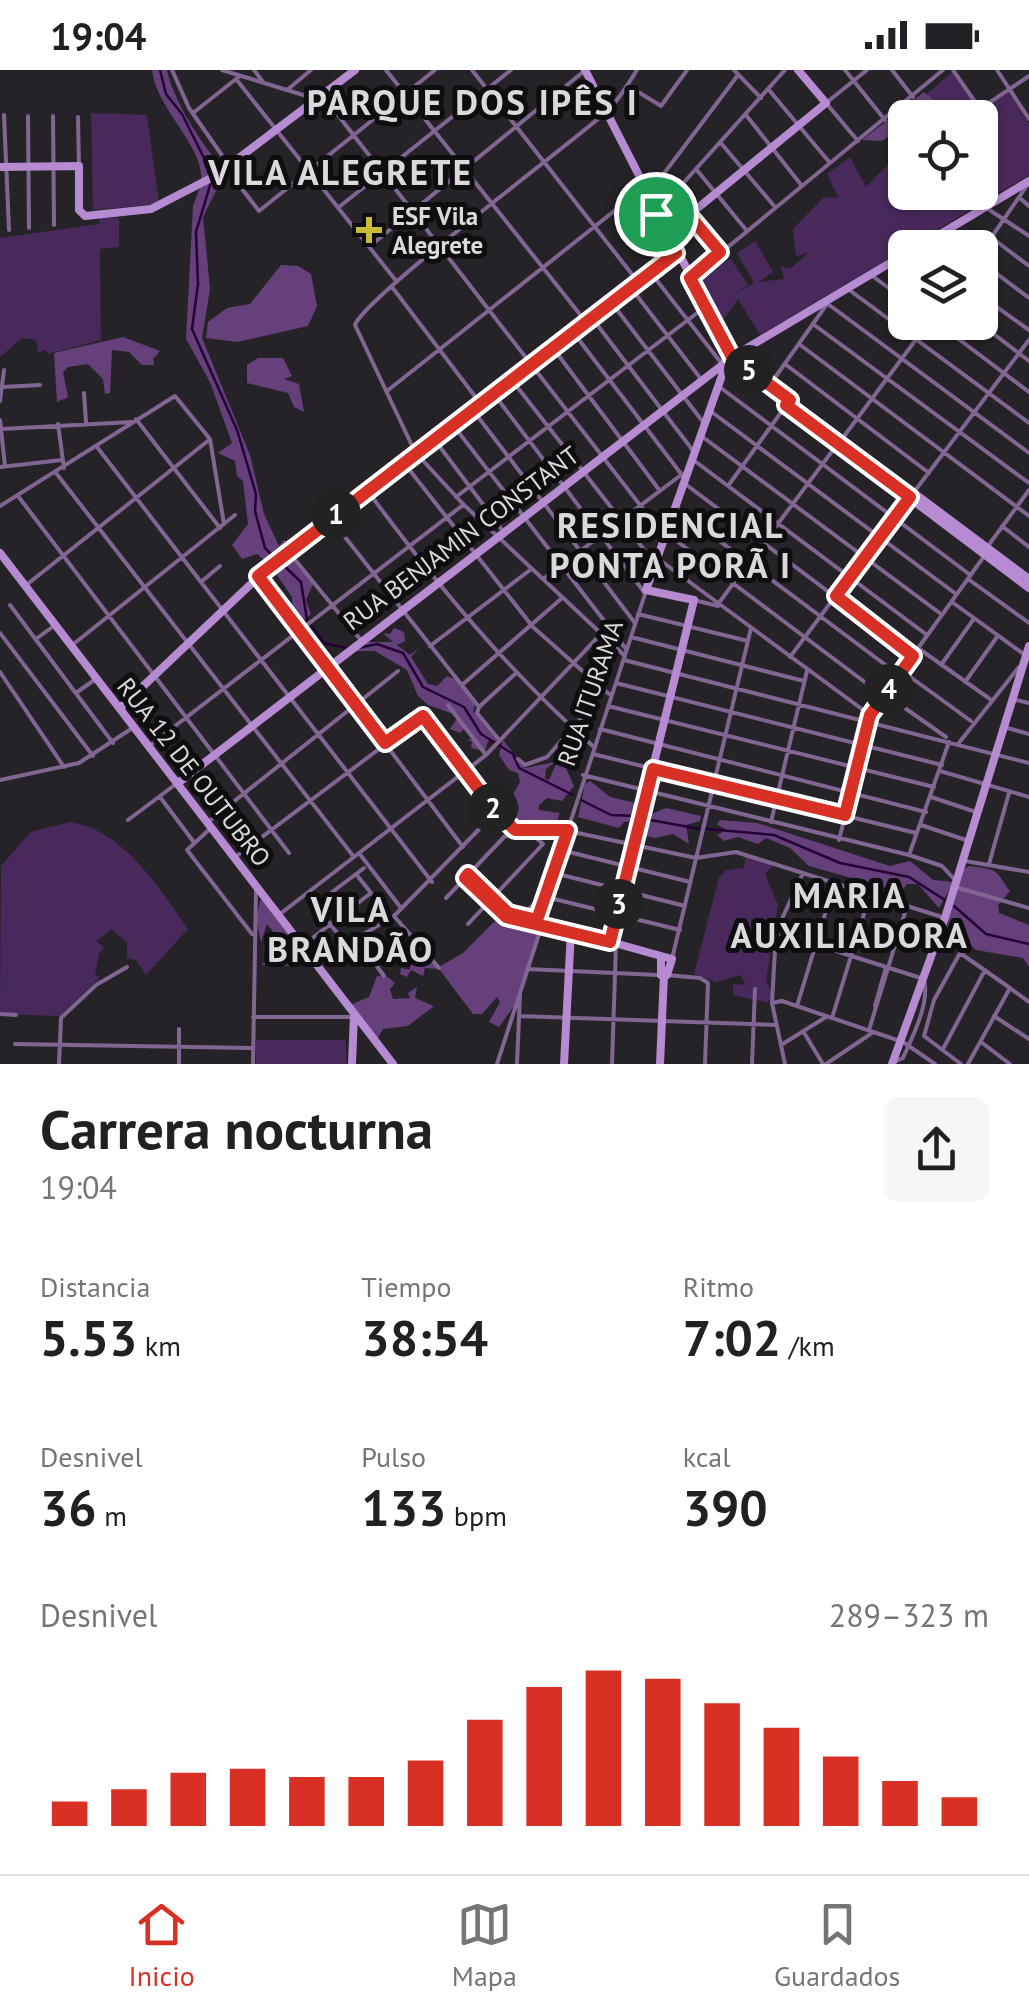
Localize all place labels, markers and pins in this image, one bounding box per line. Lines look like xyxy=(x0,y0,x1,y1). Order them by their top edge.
pin xyxy=(614,172,699,257)
place label: ESF Vila Alegrete xyxy=(392,200,483,261)
marker: ESF Vila Alegrete xyxy=(356,217,382,243)
pin: 5 xyxy=(724,345,774,395)
pin: 1 xyxy=(311,489,361,539)
pin: 4 xyxy=(864,664,914,714)
pin: 2 xyxy=(468,783,518,833)
pin: 3 xyxy=(594,879,644,929)

